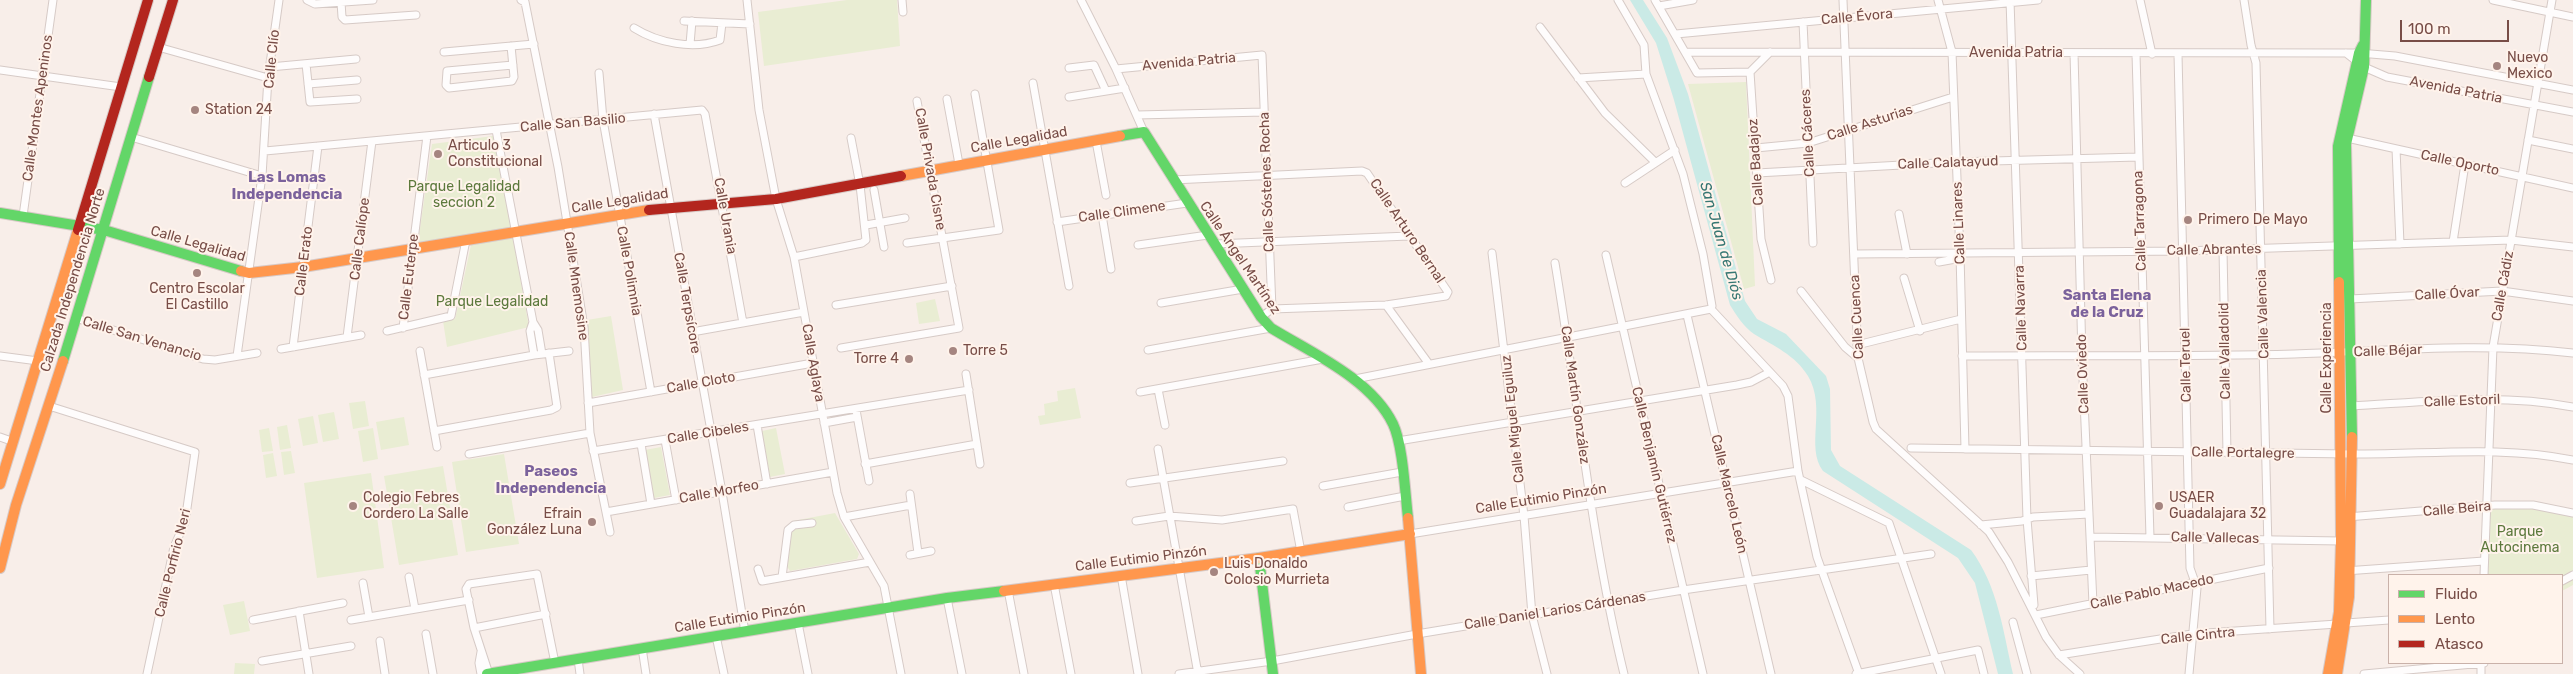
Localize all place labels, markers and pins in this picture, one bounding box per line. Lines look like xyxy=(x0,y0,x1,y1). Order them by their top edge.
place label: Nuevo Mexico xyxy=(2507,50,2553,82)
marker: Nuevo Mexico xyxy=(2491,60,2503,72)
place label: Station 24 xyxy=(205,102,272,118)
marker: Station 24 xyxy=(189,104,201,116)
place label: Articulo 3 Constitucional xyxy=(448,138,543,170)
marker: Articulo 3 Constitucional xyxy=(432,148,444,160)
place label: Primero De Mayo xyxy=(2198,212,2308,228)
marker: Primero De Mayo xyxy=(2182,214,2194,226)
marker: Centro Escolar El Castillo xyxy=(191,267,203,279)
place label: Centro Escolar El Castillo xyxy=(149,281,245,314)
place label: Torre 5 xyxy=(963,343,1008,359)
marker: Torre 5 xyxy=(947,345,959,357)
place label: Torre 4 xyxy=(854,351,899,367)
marker: Torre 4 xyxy=(903,353,915,365)
place label: Colegio Febres Cordero La Salle xyxy=(363,490,468,522)
place label: USAER Guadalajara 32 xyxy=(2169,490,2266,522)
marker: Colegio Febres Cordero La Salle xyxy=(347,500,359,512)
marker: USAER Guadalajara 32 xyxy=(2153,500,2165,512)
place label: Efrain González Luna xyxy=(487,506,582,538)
marker: Efrain González Luna xyxy=(586,516,598,528)
place label: Luis Donaldo Colosio Murrieta xyxy=(1224,556,1329,588)
marker: Luis Donaldo Colosio Murrieta xyxy=(1208,566,1220,578)

